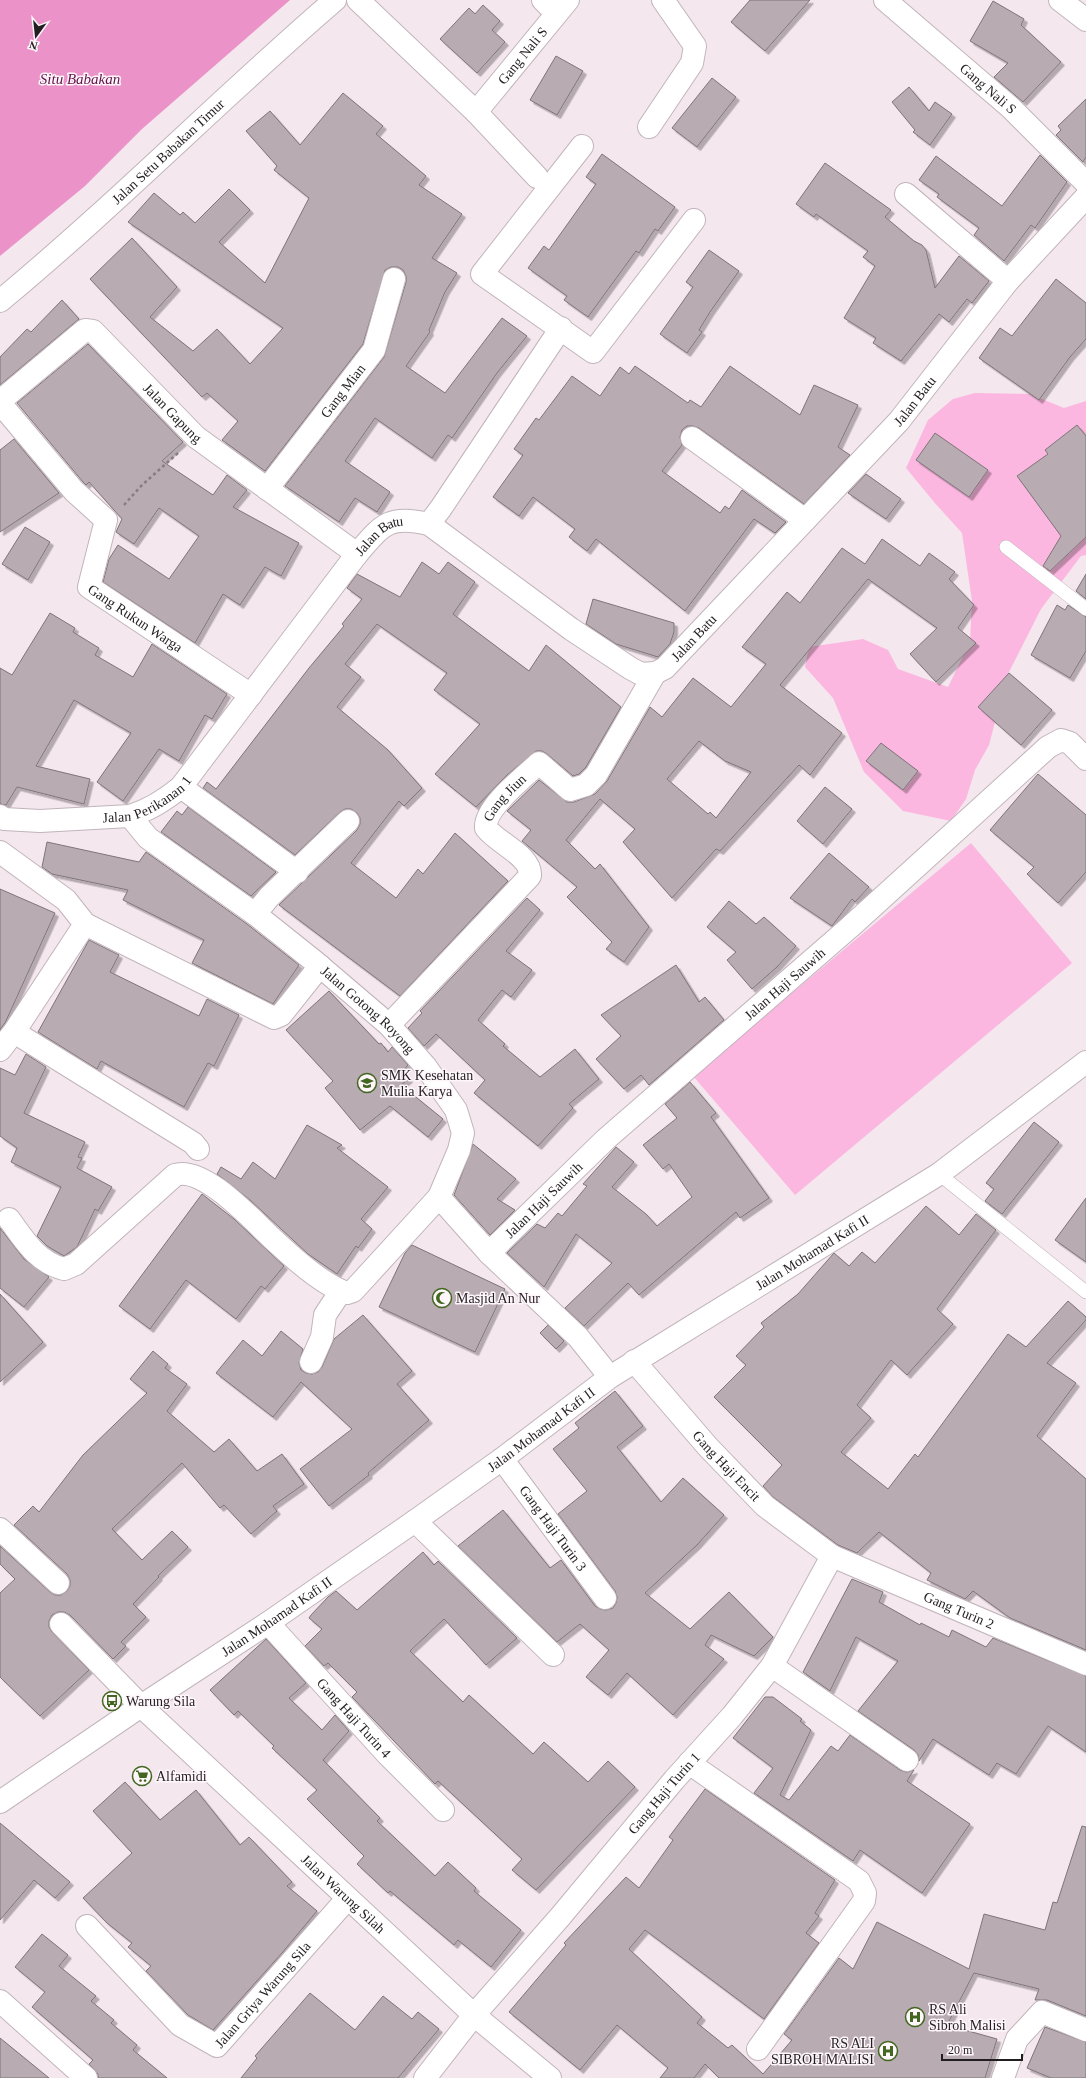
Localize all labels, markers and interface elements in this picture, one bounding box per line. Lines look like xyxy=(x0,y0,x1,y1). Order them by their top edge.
north arrow xyxy=(16,16,56,56)
street label: Gang Nali S xyxy=(495,24,550,87)
text: N xyxy=(28,39,39,52)
street label: Gang Nali S xyxy=(957,60,1020,117)
water label: Situ Babakan xyxy=(40,71,120,87)
street label: Jalan Setu Babakan Timur xyxy=(109,96,227,207)
street label: Gang Mian xyxy=(317,361,368,420)
street label: Jalan Batu xyxy=(891,373,939,429)
street label: Jalan Gapung xyxy=(140,380,204,446)
street label: Jalan Batu xyxy=(352,513,404,558)
street label: Gang Rukun Warga xyxy=(85,581,186,655)
street label: Jalan Batu xyxy=(668,611,719,664)
street label: Gang Jiun xyxy=(480,771,529,823)
street label: Jalan Perikanan 1 xyxy=(102,773,194,825)
street label: Jalan Haji Sauwih xyxy=(741,945,828,1023)
street label: Jalan Gotong Royong xyxy=(318,963,418,1057)
place label: SMK Kesehatan Mulia Karya xyxy=(381,1068,473,1099)
school or university icon: SMK Kesehatan Mulia Karya xyxy=(356,1072,378,1094)
street label: Jalan Haji Sauwih xyxy=(502,1159,585,1241)
street label: Jalan Mohamad Kafi II xyxy=(753,1212,872,1293)
mosque icon: Masjid An Nur xyxy=(431,1287,453,1309)
place label: Masjid An Nur xyxy=(456,1291,540,1306)
street label: Jalan Mohamad Kafi II xyxy=(484,1384,598,1475)
street label: Gang Haji Encit xyxy=(690,1428,764,1504)
street label: Gang Haji Turin 3 xyxy=(517,1483,590,1574)
street label: Jalan Mohamad Kafi II xyxy=(218,1573,335,1659)
street label: Gang Turin 2 xyxy=(922,1588,996,1631)
street label: Gang Haji Turin 4 xyxy=(314,1675,394,1761)
bus stop icon: Warung Sila xyxy=(101,1690,123,1712)
place label: Warung Sila xyxy=(126,1694,196,1709)
street label: Gang Haji Turin 1 xyxy=(625,1749,703,1837)
supermarket icon: Alfamidi xyxy=(131,1765,153,1787)
place label: Alfamidi xyxy=(156,1769,207,1784)
street label: Jalan Warung Silah xyxy=(299,1851,388,1936)
street label: Jalan Griya Warung Sila xyxy=(212,1938,314,2051)
place label: RS Ali Sibroh Malisi xyxy=(929,2002,1006,2033)
hospital icon: RS Ali Sibroh Malisi xyxy=(904,2006,926,2028)
place label: RS ALI SIBROH MALISI xyxy=(771,2036,874,2067)
scale bar xyxy=(942,2036,1022,2062)
hospital icon: RS ALI SIBROH MALISI xyxy=(877,2040,899,2062)
text: 20 m xyxy=(948,2043,973,2057)

